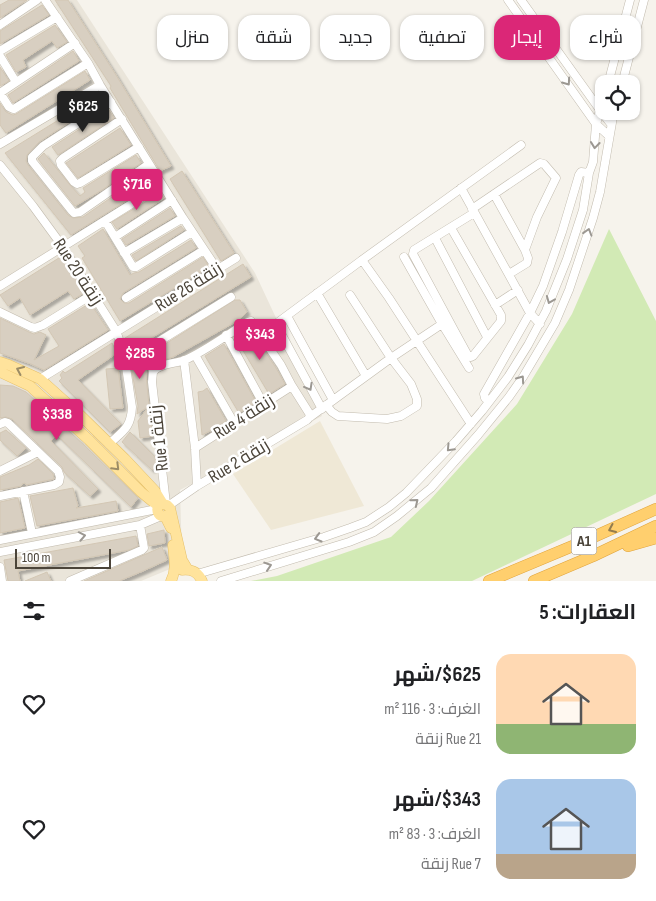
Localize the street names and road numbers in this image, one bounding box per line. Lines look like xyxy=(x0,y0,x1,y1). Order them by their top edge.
street label: Rue 20 زنقة xyxy=(49,235,107,309)
street label: Rue 26 زنقة xyxy=(151,258,227,316)
street label: Rue 4 زنقة xyxy=(210,390,278,444)
street label: Rue 1 زنقة xyxy=(145,404,173,472)
street label: Rue 2 زنقة xyxy=(205,435,273,487)
road number: A1 xyxy=(572,528,596,554)

